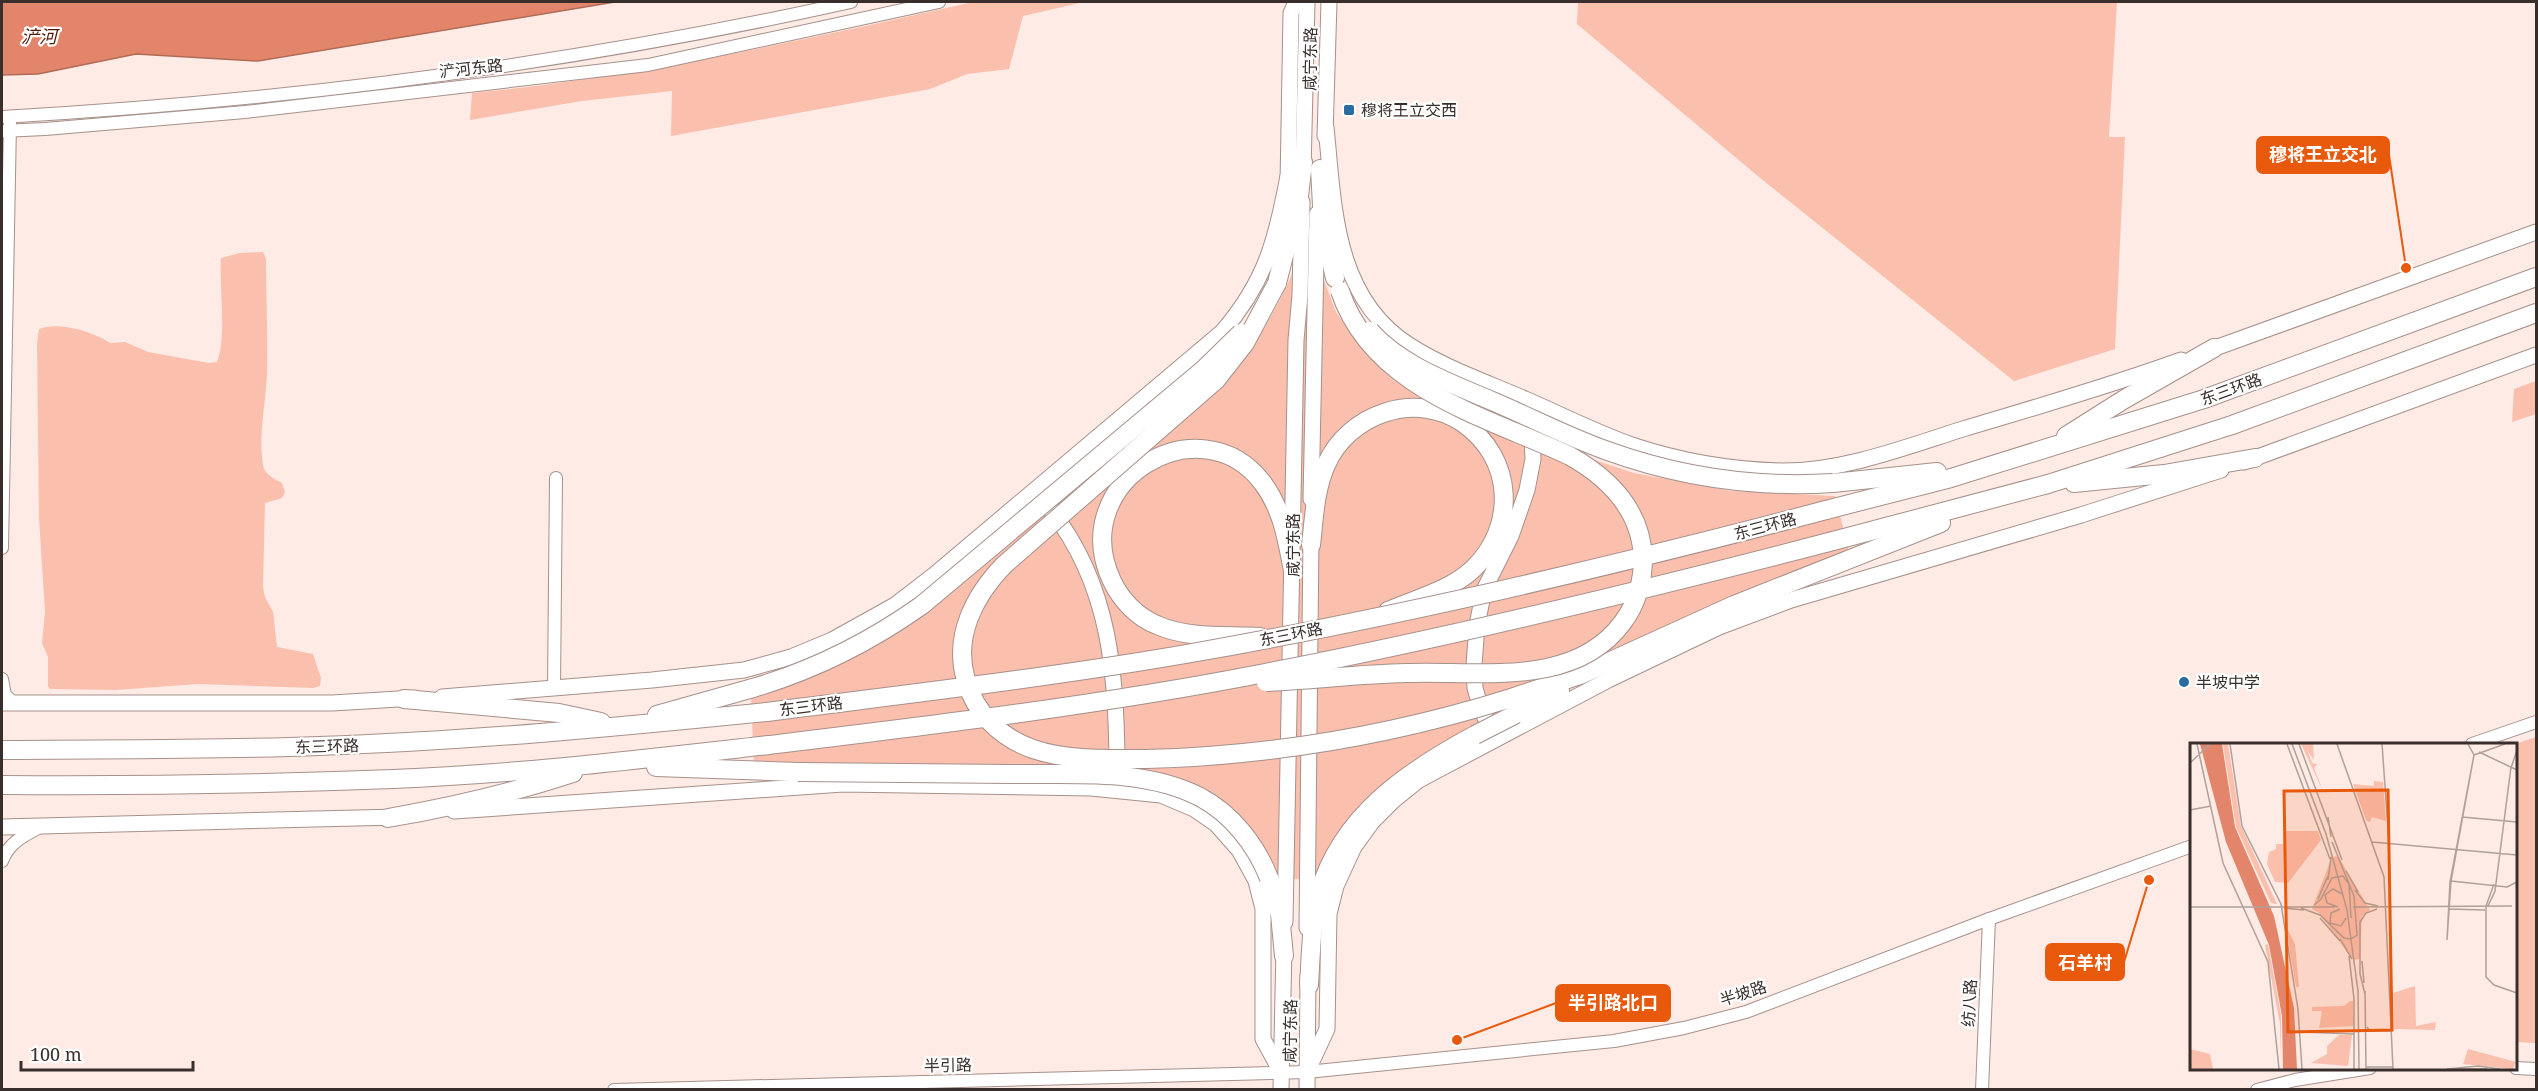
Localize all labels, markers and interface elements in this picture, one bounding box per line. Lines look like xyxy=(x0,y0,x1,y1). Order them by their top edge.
water label: 浐河 xyxy=(21,24,60,48)
street label: 咸宁东路 xyxy=(1298,27,1322,91)
street label: 浐河东路 xyxy=(438,54,504,82)
place label: 穆将王立交西 xyxy=(1361,99,1457,121)
marker: 穆将王立交西 xyxy=(1342,103,1356,117)
callout: 穆将王立交北 xyxy=(2257,137,2389,173)
text: 穆将王立交北 xyxy=(2269,142,2377,166)
street label: 东三环路 xyxy=(2197,368,2265,410)
street label: 东三环路 xyxy=(1731,507,1799,545)
street label: 咸宁东路 xyxy=(1282,513,1304,577)
street label: 东三环路 xyxy=(1257,617,1325,651)
place label: 半坡中学 xyxy=(2196,671,2260,693)
marker: 半坡中学 xyxy=(2177,675,2191,689)
street label: 东三环路 xyxy=(778,691,844,721)
street label: 东三环路 xyxy=(295,734,359,758)
inset map xyxy=(2190,743,2517,1070)
callout: 石羊村 xyxy=(2046,944,2124,980)
text: 石羊村 xyxy=(2058,950,2112,974)
street label: 半坡路 xyxy=(1717,975,1769,1011)
street label: 纺八路 xyxy=(1957,978,1981,1028)
callout: 半引路北口 xyxy=(1556,985,1670,1021)
text: 半引路北口 xyxy=(1568,990,1658,1014)
street label: 咸宁东路 xyxy=(1278,999,1302,1063)
scale bar xyxy=(21,1034,194,1072)
text: 100 m xyxy=(30,1042,82,1066)
street label: 半引路 xyxy=(924,1054,972,1076)

